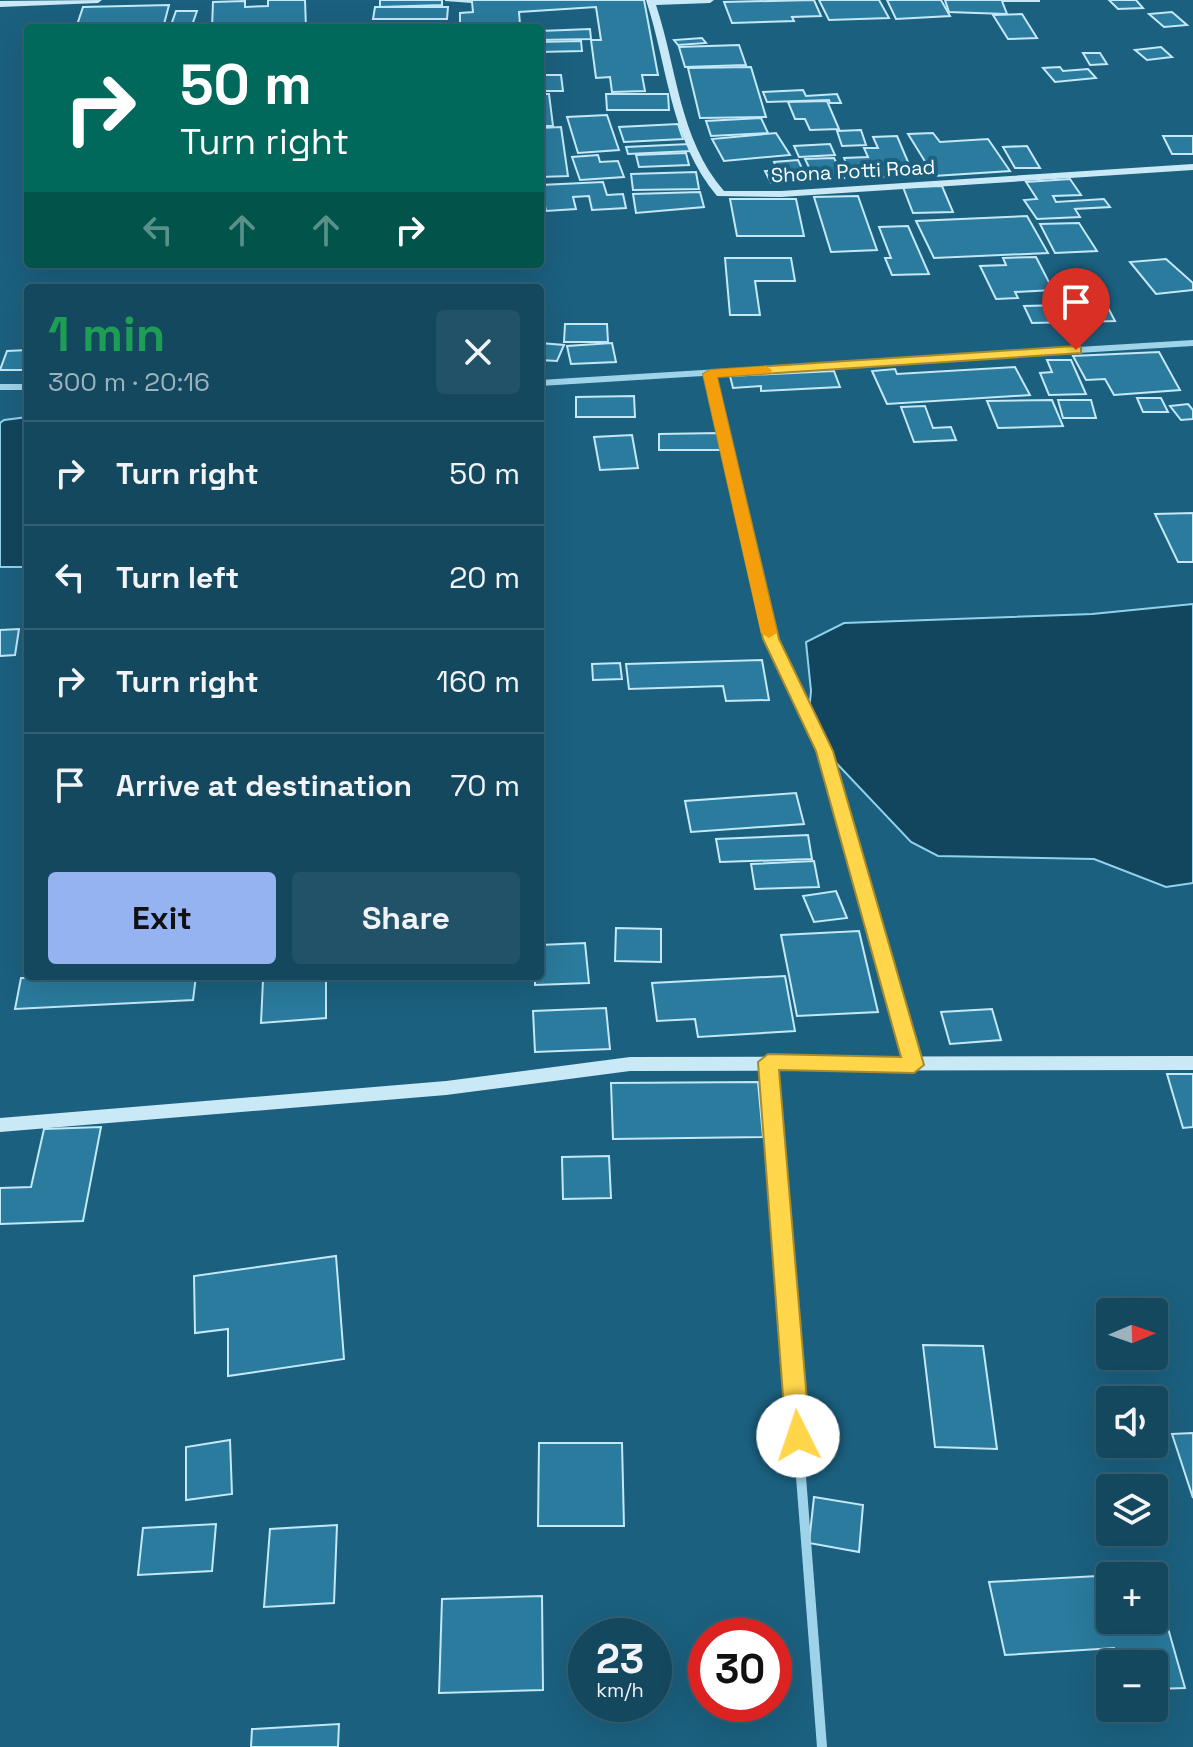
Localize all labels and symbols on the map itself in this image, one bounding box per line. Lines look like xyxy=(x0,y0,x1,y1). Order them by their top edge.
street label: Shona Potti Road xyxy=(770,154,936,188)
pin xyxy=(1042,268,1110,350)
north arrow xyxy=(1096,1298,1168,1370)
position arrow xyxy=(756,1394,840,1478)
speed limit sign: 30 xyxy=(688,1618,792,1722)

